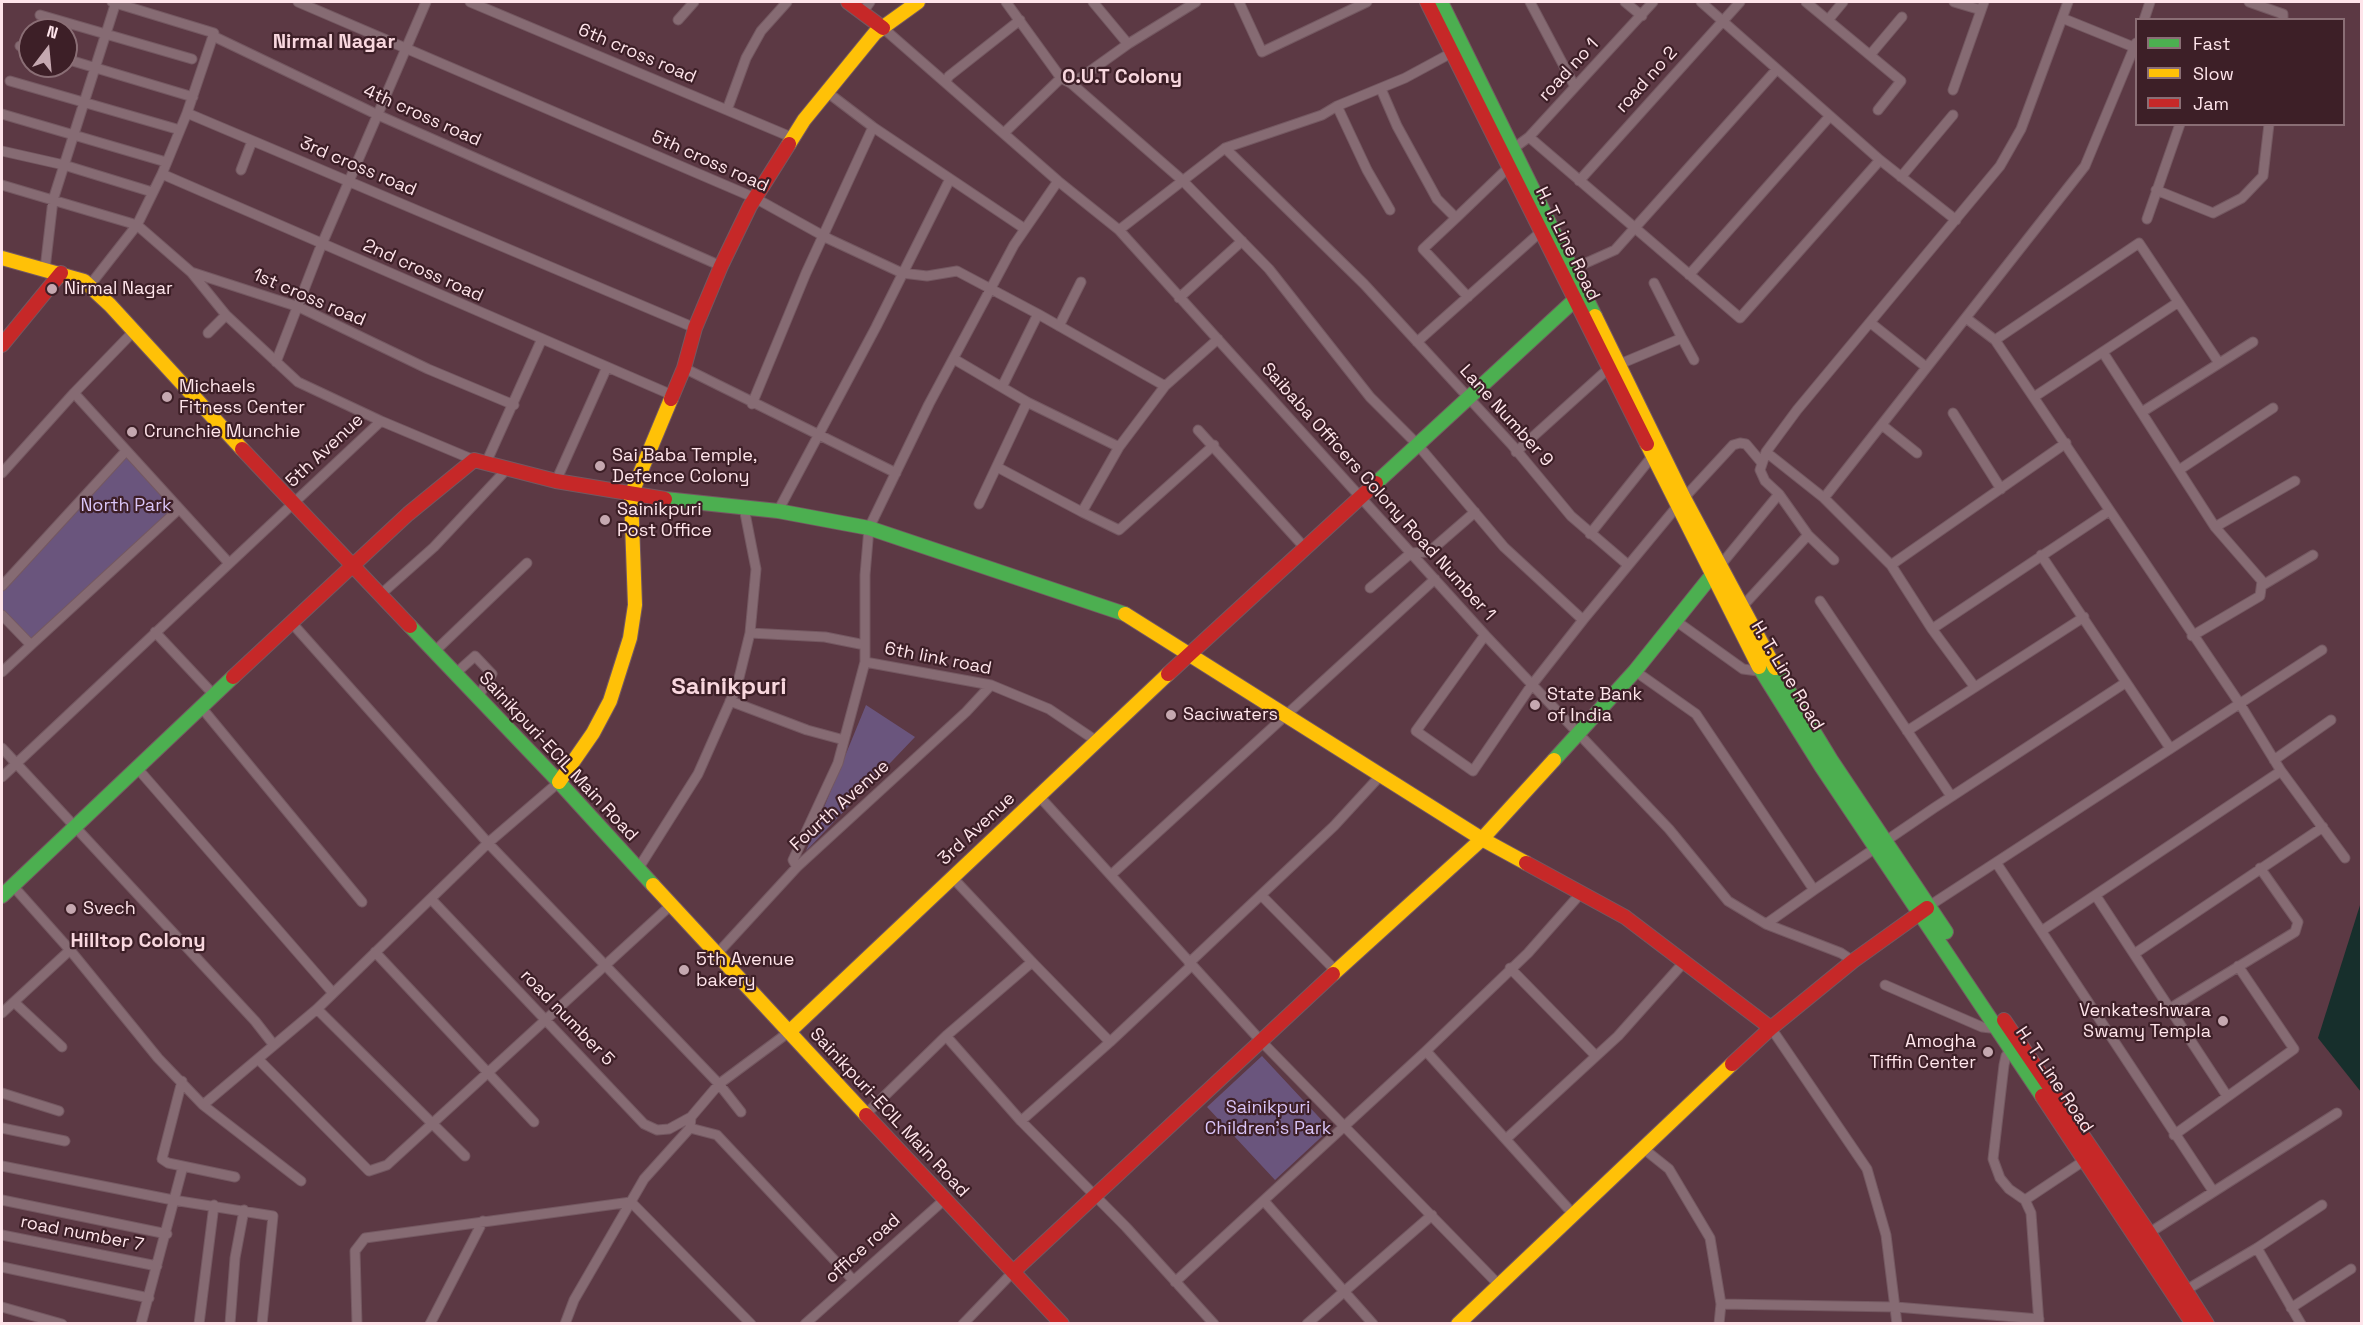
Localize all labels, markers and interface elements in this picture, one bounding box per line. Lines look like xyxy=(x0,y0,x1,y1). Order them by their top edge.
north arrow xyxy=(18,18,78,78)
legend xyxy=(2135,18,2345,126)
street label: 6th cross road xyxy=(575,19,699,89)
text: N xyxy=(44,21,61,44)
district label: Nirmal Nagar xyxy=(273,31,395,55)
text: Fast xyxy=(2193,32,2230,55)
street label: road no 1 xyxy=(1534,34,1604,106)
street label: road no 2 xyxy=(1612,42,1682,118)
text: Slow xyxy=(2193,62,2234,85)
district label: O.U.T Colony xyxy=(1062,66,1182,90)
street label: 4th cross road xyxy=(360,80,484,152)
text: Jam xyxy=(2193,92,2229,115)
street label: 5th cross road xyxy=(648,127,772,197)
street label: 3rd cross road xyxy=(296,133,420,201)
street label: H. T. Line Road xyxy=(1530,184,1604,304)
street label: 2nd cross road xyxy=(360,235,486,307)
street label: 1st cross road xyxy=(249,264,369,332)
place label: Nirmal Nagar xyxy=(64,278,173,300)
marker: Nirmal Nagar xyxy=(45,282,59,296)
street label: Saibaba Officers Colony Road Number 1 xyxy=(1256,359,1500,625)
street label: Lane Number 9 xyxy=(1455,361,1557,471)
place label: Michaels Fitness Center xyxy=(179,376,305,418)
marker: Michaels Fitness Center xyxy=(160,390,174,404)
street label: 5th Avenue xyxy=(282,410,368,492)
place label: Crunchie Munchie xyxy=(144,421,300,443)
marker: Crunchie Munchie xyxy=(125,425,139,439)
place label: Sai Baba Temple, Defence Colony xyxy=(612,445,757,488)
marker: Sai Baba Temple, Defence Colony xyxy=(593,459,607,473)
park label: North Park xyxy=(80,495,172,517)
place label: Sainikpuri Post Office xyxy=(617,499,712,542)
marker: Sainikpuri Post Office xyxy=(598,513,612,527)
street label: H. T. Line Road xyxy=(1746,617,1828,735)
street label: 6th link road xyxy=(883,638,993,680)
street label: Sainikpuri-ECIL Main Road xyxy=(474,668,642,846)
district label: Sainikpuri xyxy=(671,673,787,701)
place label: State Bank of India xyxy=(1547,684,1642,726)
marker: State Bank of India xyxy=(1528,698,1542,712)
place label: Saciwaters xyxy=(1183,704,1278,726)
marker: Saciwaters xyxy=(1164,708,1178,722)
street label: Fourth Avenue xyxy=(786,756,894,856)
street label: 3rd Avenue xyxy=(934,788,1020,870)
place label: Svech xyxy=(83,898,136,920)
marker: Svech xyxy=(64,902,78,916)
district label: Hilltop Colony xyxy=(70,930,206,954)
place label: 5th Avenue bakery xyxy=(696,949,794,992)
marker: 5th Avenue bakery xyxy=(677,963,691,977)
street label: road number 5 xyxy=(516,965,618,1071)
place label: Venkateshwara Swamy Templa xyxy=(2079,1000,2211,1042)
marker: Venkateshwara Swamy Templa xyxy=(2216,1014,2230,1028)
street label: H. T. Line Road xyxy=(2010,1023,2098,1137)
street label: Sainikpuri-ECIL Main Road xyxy=(805,1024,973,1202)
place label: Amogha Tiffin Center xyxy=(1869,1031,1976,1074)
marker: Amogha Tiffin Center xyxy=(1981,1045,1995,1059)
park label: Sainikpuri Children's Park xyxy=(1205,1097,1331,1140)
street label: office road xyxy=(821,1210,905,1288)
street label: road number 7 xyxy=(19,1211,145,1257)

